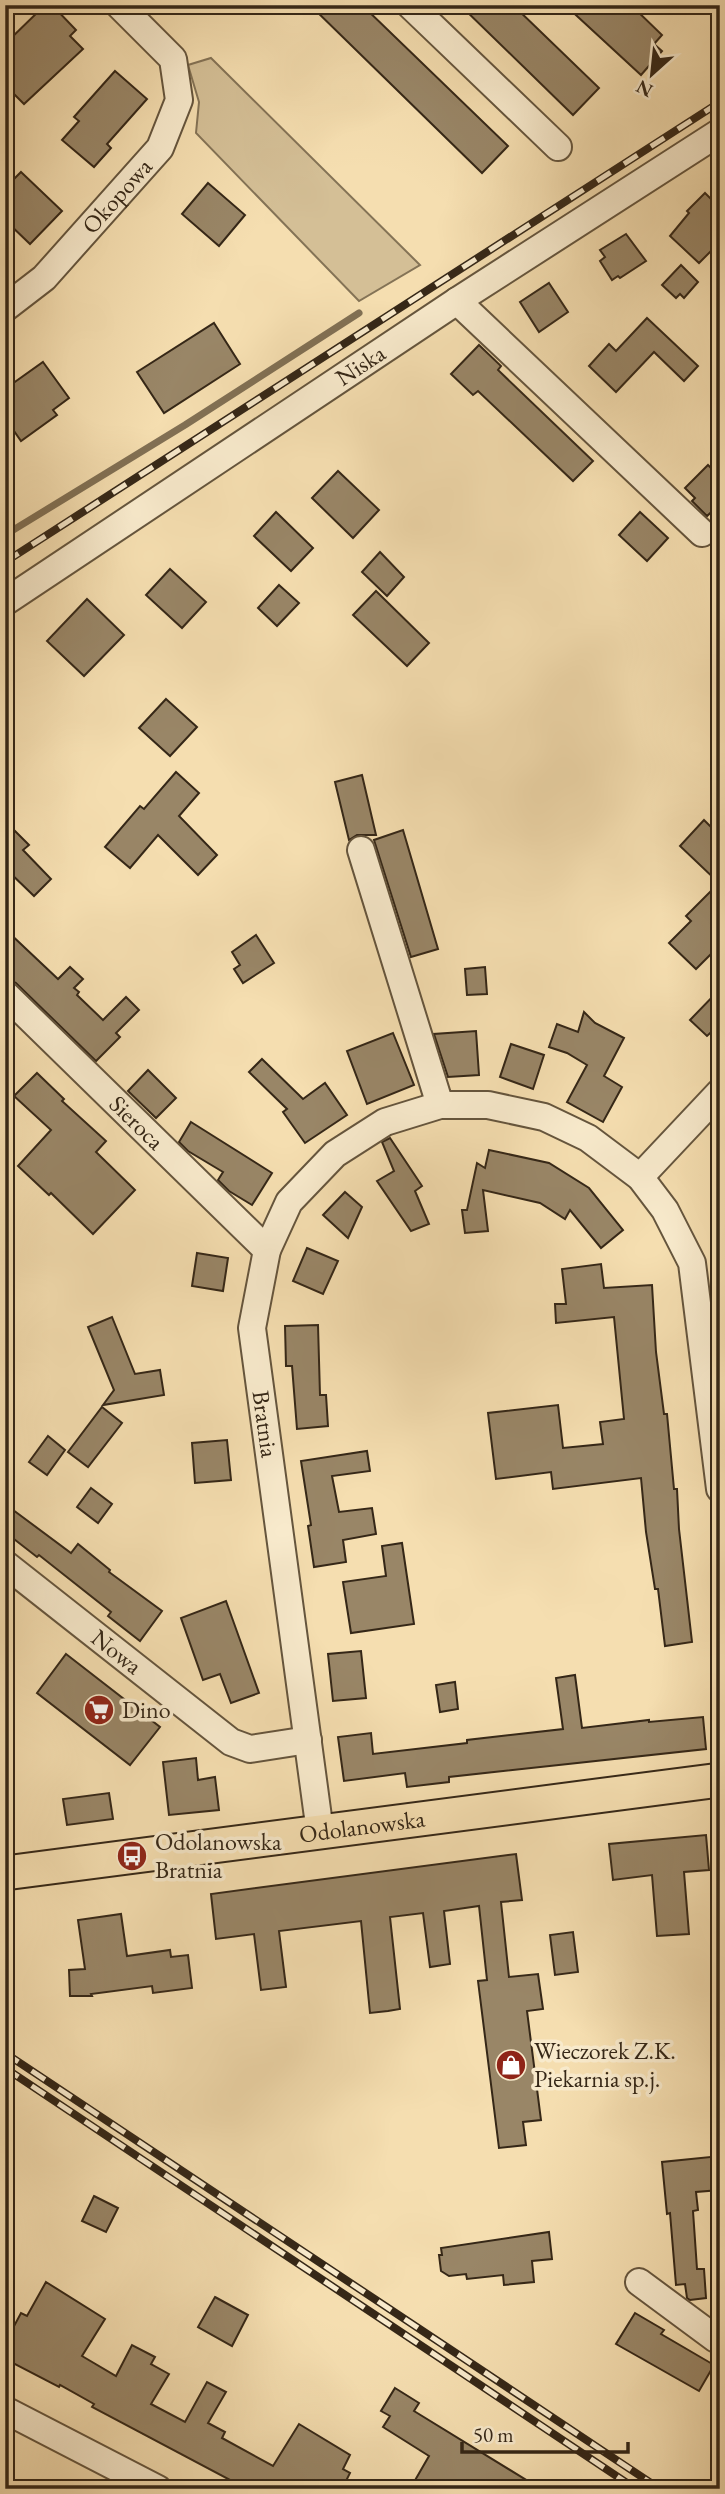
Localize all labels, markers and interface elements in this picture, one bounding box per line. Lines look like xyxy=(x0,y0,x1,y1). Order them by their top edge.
north arrow xyxy=(616,38,686,108)
text: N xyxy=(631,74,657,103)
street label: Okopowa xyxy=(75,151,159,240)
street label: Niska xyxy=(329,337,391,393)
street label: Sieroca xyxy=(103,1088,171,1156)
street label: Bratnia xyxy=(245,1388,286,1460)
street label: Nowa xyxy=(85,1622,149,1681)
supermarket icon: Dino xyxy=(82,1693,116,1727)
place label: Dino xyxy=(122,1694,171,1725)
street label: Odolanowska xyxy=(297,1802,427,1850)
place label: Odolanowska Bratnia xyxy=(155,1826,282,1885)
bus stop icon: Odolanowska Bratnia xyxy=(115,1839,149,1873)
place label: Wieczorek Z.K. Piekarnia sp.j. xyxy=(534,2035,676,2094)
shop icon: Wieczorek Z.K. Piekarnia sp.j. xyxy=(494,2048,528,2082)
scale bar xyxy=(462,2410,629,2454)
text: 50 m xyxy=(473,2421,514,2448)

